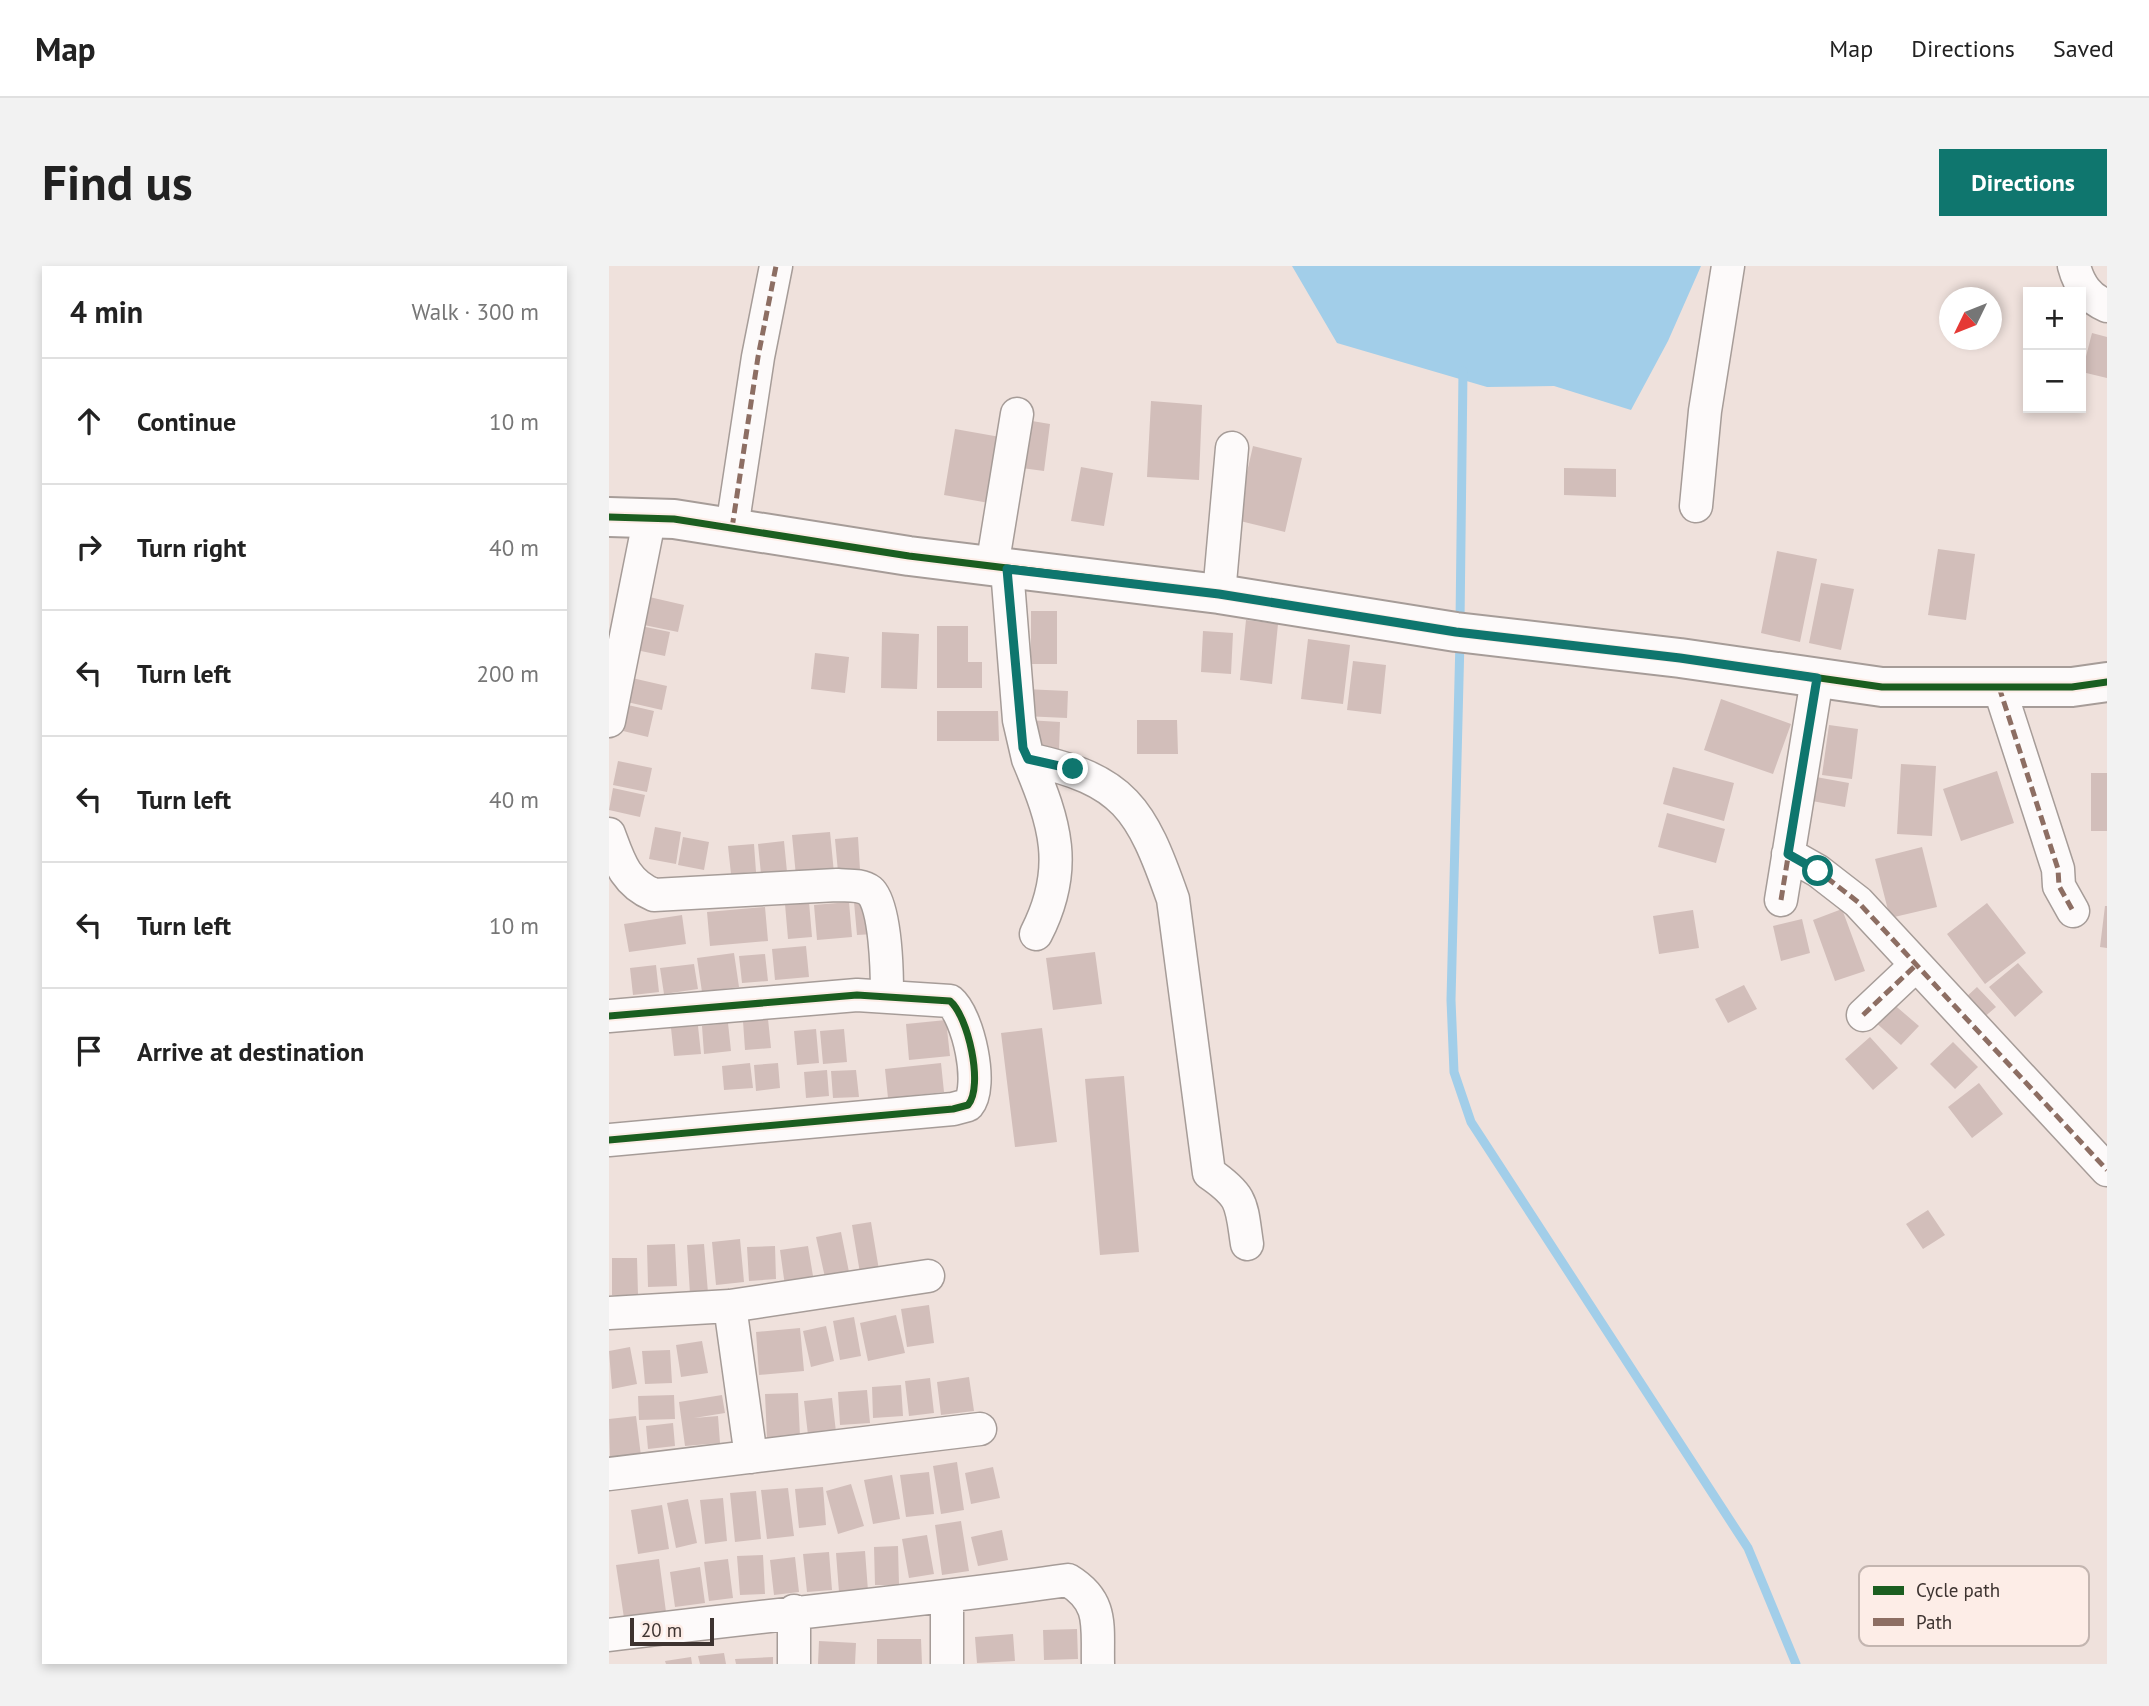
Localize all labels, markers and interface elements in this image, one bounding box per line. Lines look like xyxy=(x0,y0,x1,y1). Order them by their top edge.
text: Map xyxy=(35,27,96,70)
text: Map xyxy=(1829,33,1873,64)
text: Directions xyxy=(1911,33,2015,64)
text: Saved xyxy=(2053,33,2114,64)
button: Directions xyxy=(1939,149,2107,216)
text: Find us xyxy=(42,150,193,214)
north arrow xyxy=(1939,287,2002,350)
map controls xyxy=(2023,287,2086,413)
button: + xyxy=(2023,287,2086,350)
text: 4 min xyxy=(70,292,143,331)
text: Walk · 300 m xyxy=(412,297,539,326)
button: − xyxy=(2023,350,2086,413)
icon: ahead xyxy=(70,402,108,440)
text: Continue xyxy=(137,405,236,438)
text: 10 m xyxy=(489,407,539,436)
icon: right xyxy=(70,528,108,566)
text: Turn right xyxy=(137,531,246,564)
text: 40 m xyxy=(489,533,539,562)
icon: left xyxy=(70,654,108,692)
text: Turn left xyxy=(137,657,231,690)
text: 200 m xyxy=(477,659,539,688)
route end xyxy=(1057,753,1088,784)
icon: left xyxy=(70,780,108,818)
text: Turn left xyxy=(137,783,231,816)
text: 40 m xyxy=(489,785,539,814)
route start xyxy=(1802,855,1833,886)
icon: left xyxy=(70,906,108,944)
text: Turn left xyxy=(137,909,231,942)
text: 10 m xyxy=(489,911,539,940)
icon: arrive xyxy=(70,1032,108,1070)
text: Arrive at destination xyxy=(137,1035,364,1068)
legend xyxy=(1859,1566,2089,1646)
text: Cycle path xyxy=(1916,1578,2000,1602)
text: Path xyxy=(1916,1610,1952,1634)
scale bar xyxy=(630,1615,714,1647)
text: 20 m xyxy=(641,1618,682,1642)

